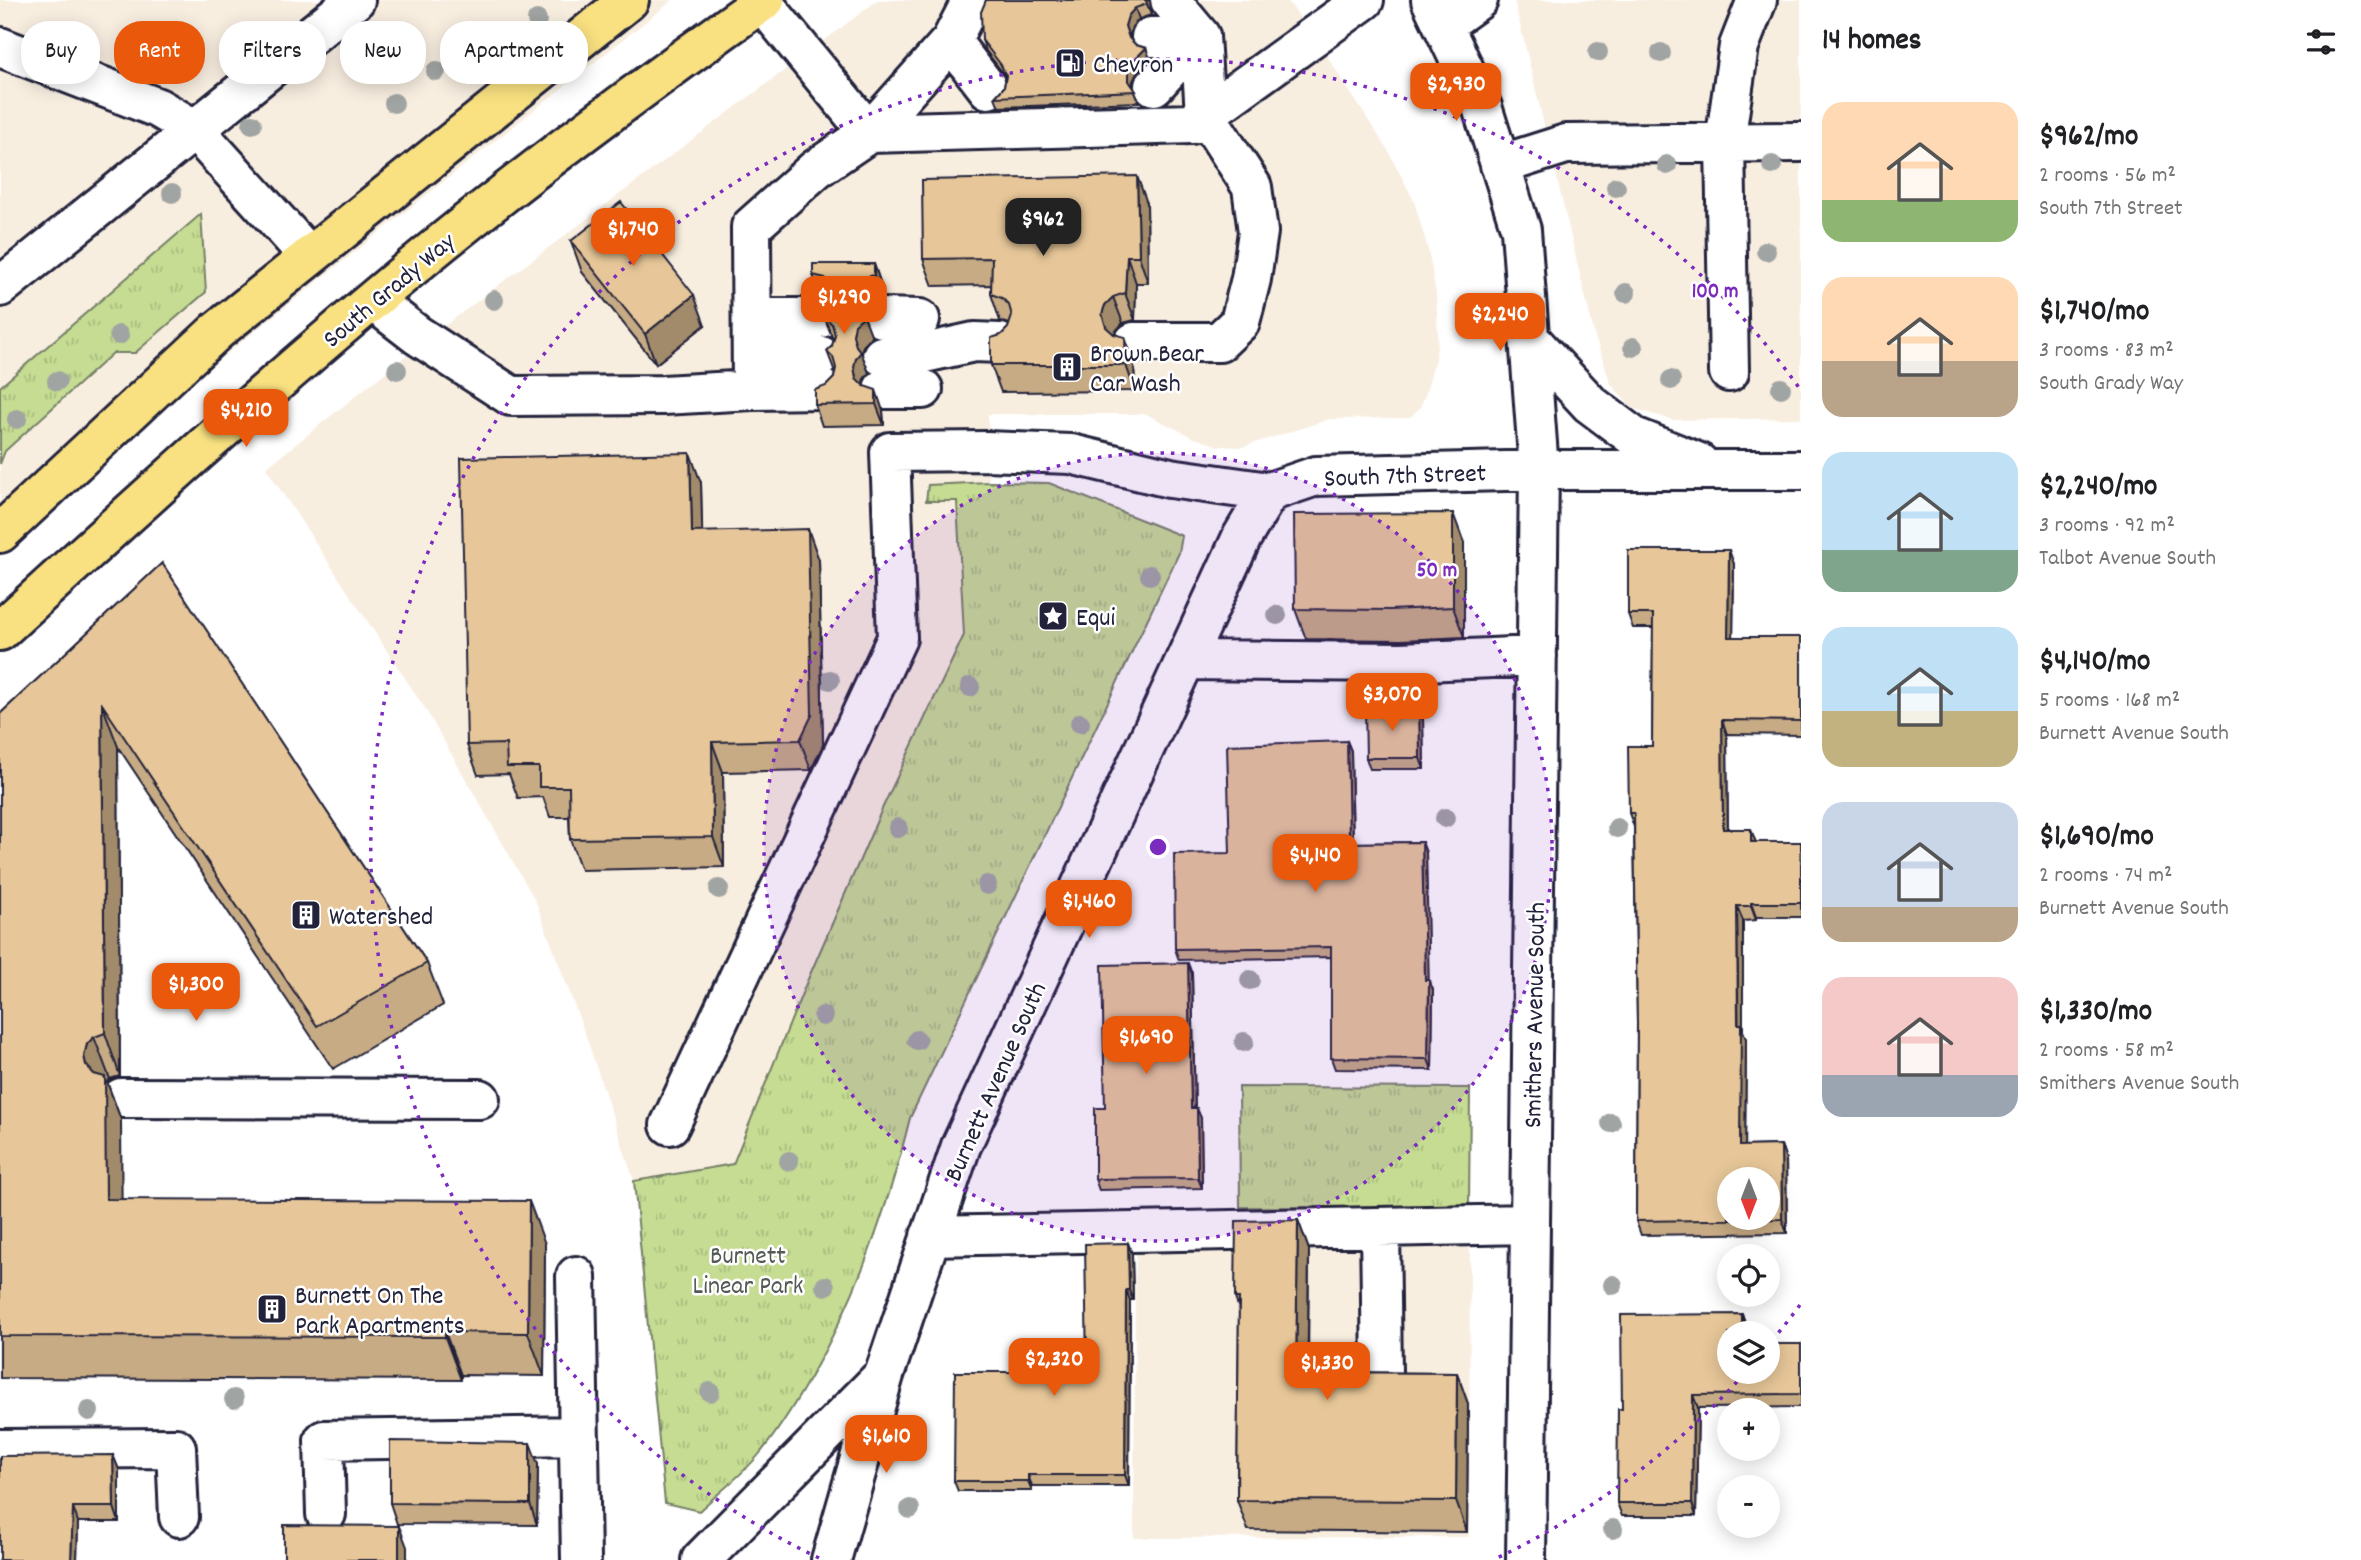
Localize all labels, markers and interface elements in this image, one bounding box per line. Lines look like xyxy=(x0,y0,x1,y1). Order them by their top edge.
chip: Buy xyxy=(21,21,100,84)
chip: Rent xyxy=(114,21,205,84)
chip: Filters xyxy=(219,21,326,84)
chip: New xyxy=(340,21,426,84)
chip: Apartment xyxy=(440,21,588,84)
text: 14 homes xyxy=(1822,21,1921,64)
icon: filters xyxy=(2302,23,2340,61)
fuel station icon: Chevron xyxy=(1053,46,1087,80)
place label: Chevron xyxy=(1093,48,1173,85)
pin: $2,930 xyxy=(1399,64,1513,123)
text: $2,930 xyxy=(1426,69,1486,102)
text: $962/mo xyxy=(2039,117,2138,160)
icon: home xyxy=(1878,130,1962,214)
text: 2 rooms · 56 m² xyxy=(2039,160,2176,193)
text: South 7th Street xyxy=(2039,193,2183,226)
pin: $962 xyxy=(1002,198,1084,258)
text: $962 xyxy=(1021,204,1065,237)
pin: $1,740 xyxy=(576,208,690,268)
text: $1,740 xyxy=(607,214,659,247)
street label: South Grady Way xyxy=(316,225,465,358)
pin: $1,290 xyxy=(787,276,901,336)
text: 100 m xyxy=(1692,278,1738,308)
text: $1,290 xyxy=(817,282,871,315)
text: $1,740/mo xyxy=(2039,292,2149,335)
pin: $2,240 xyxy=(1443,294,1557,353)
text: $2,240 xyxy=(1471,299,1529,332)
icon: home xyxy=(1878,305,1962,389)
text: 3 rooms · 83 m² xyxy=(2039,335,2174,368)
place label: Brown Bear Car Wash xyxy=(1090,337,1204,404)
building icon: Brown Bear Car Wash xyxy=(1050,350,1084,384)
text: South Grady Way xyxy=(2039,368,2183,401)
pin: $4,210 xyxy=(189,390,303,449)
text: $4,210 xyxy=(219,395,273,428)
street label: South 7th Street xyxy=(1323,456,1487,499)
text: $2,240/mo xyxy=(2039,467,2157,510)
icon: home xyxy=(1878,480,1962,564)
text: 3 rooms · 92 m² xyxy=(2039,510,2175,543)
text: Talbot Avenue South xyxy=(2039,543,2216,576)
text: 50 m xyxy=(1417,557,1457,587)
place icon: Equi xyxy=(1036,599,1070,633)
place label: Equi xyxy=(1076,601,1116,638)
text: $4,140/mo xyxy=(2039,642,2150,685)
icon: home xyxy=(1878,655,1962,739)
pin: $3,070 xyxy=(1335,674,1449,733)
text: $3,070 xyxy=(1362,679,1422,712)
text: 5 rooms · 168 m² xyxy=(2039,685,2180,718)
text: Burnett Avenue South xyxy=(2039,718,2229,751)
text: $1,690/mo xyxy=(2039,817,2154,860)
icon: home xyxy=(1878,830,1962,914)
pin: $4,140 xyxy=(1258,834,1372,894)
centre of rings xyxy=(1146,835,1170,859)
text: $4,140 xyxy=(1289,840,1341,873)
text: 2 rooms · 74 m² xyxy=(2039,860,2172,893)
pin: $1,460 xyxy=(1032,880,1146,940)
text: $1,460 xyxy=(1062,886,1116,919)
text: Burnett Avenue South xyxy=(2039,893,2229,926)
building icon: Watershed xyxy=(289,898,323,932)
place label: Watershed xyxy=(329,900,433,937)
street label: Smithers Avenue South xyxy=(1516,902,1557,1129)
pin: $1,300 xyxy=(139,964,253,1023)
text: $1,300 xyxy=(168,969,224,1002)
street label: Burnett Avenue South xyxy=(937,977,1058,1188)
text: $1,330/mo xyxy=(2039,992,2152,1035)
icon: home xyxy=(1878,1005,1962,1089)
pin: $1,690 xyxy=(1089,1016,1203,1076)
text: $1,690 xyxy=(1118,1022,1174,1055)
text: 2 rooms · 58 m² xyxy=(2039,1035,2174,1068)
text: Smithers Avenue South xyxy=(2039,1068,2239,1101)
north arrow xyxy=(1717,1167,1780,1230)
map controls xyxy=(1717,1167,1780,1538)
park label: Burnett Linear Park xyxy=(693,1239,803,1306)
button: locate xyxy=(1717,1244,1780,1307)
place label: Burnett On The Park Apartments xyxy=(295,1279,465,1346)
building icon: Burnett On The Park Apartments xyxy=(255,1292,289,1326)
button: layers xyxy=(1717,1321,1780,1384)
pin: $2,320 xyxy=(997,1338,1111,1398)
pin: $1,330 xyxy=(1270,1342,1384,1402)
text: $2,320 xyxy=(1025,1344,1083,1377)
text: $1,330 xyxy=(1300,1348,1354,1381)
button: + xyxy=(1717,1398,1780,1461)
pin: $1,610 xyxy=(829,1416,943,1475)
text: $1,610 xyxy=(861,1421,911,1454)
button: − xyxy=(1717,1475,1780,1538)

